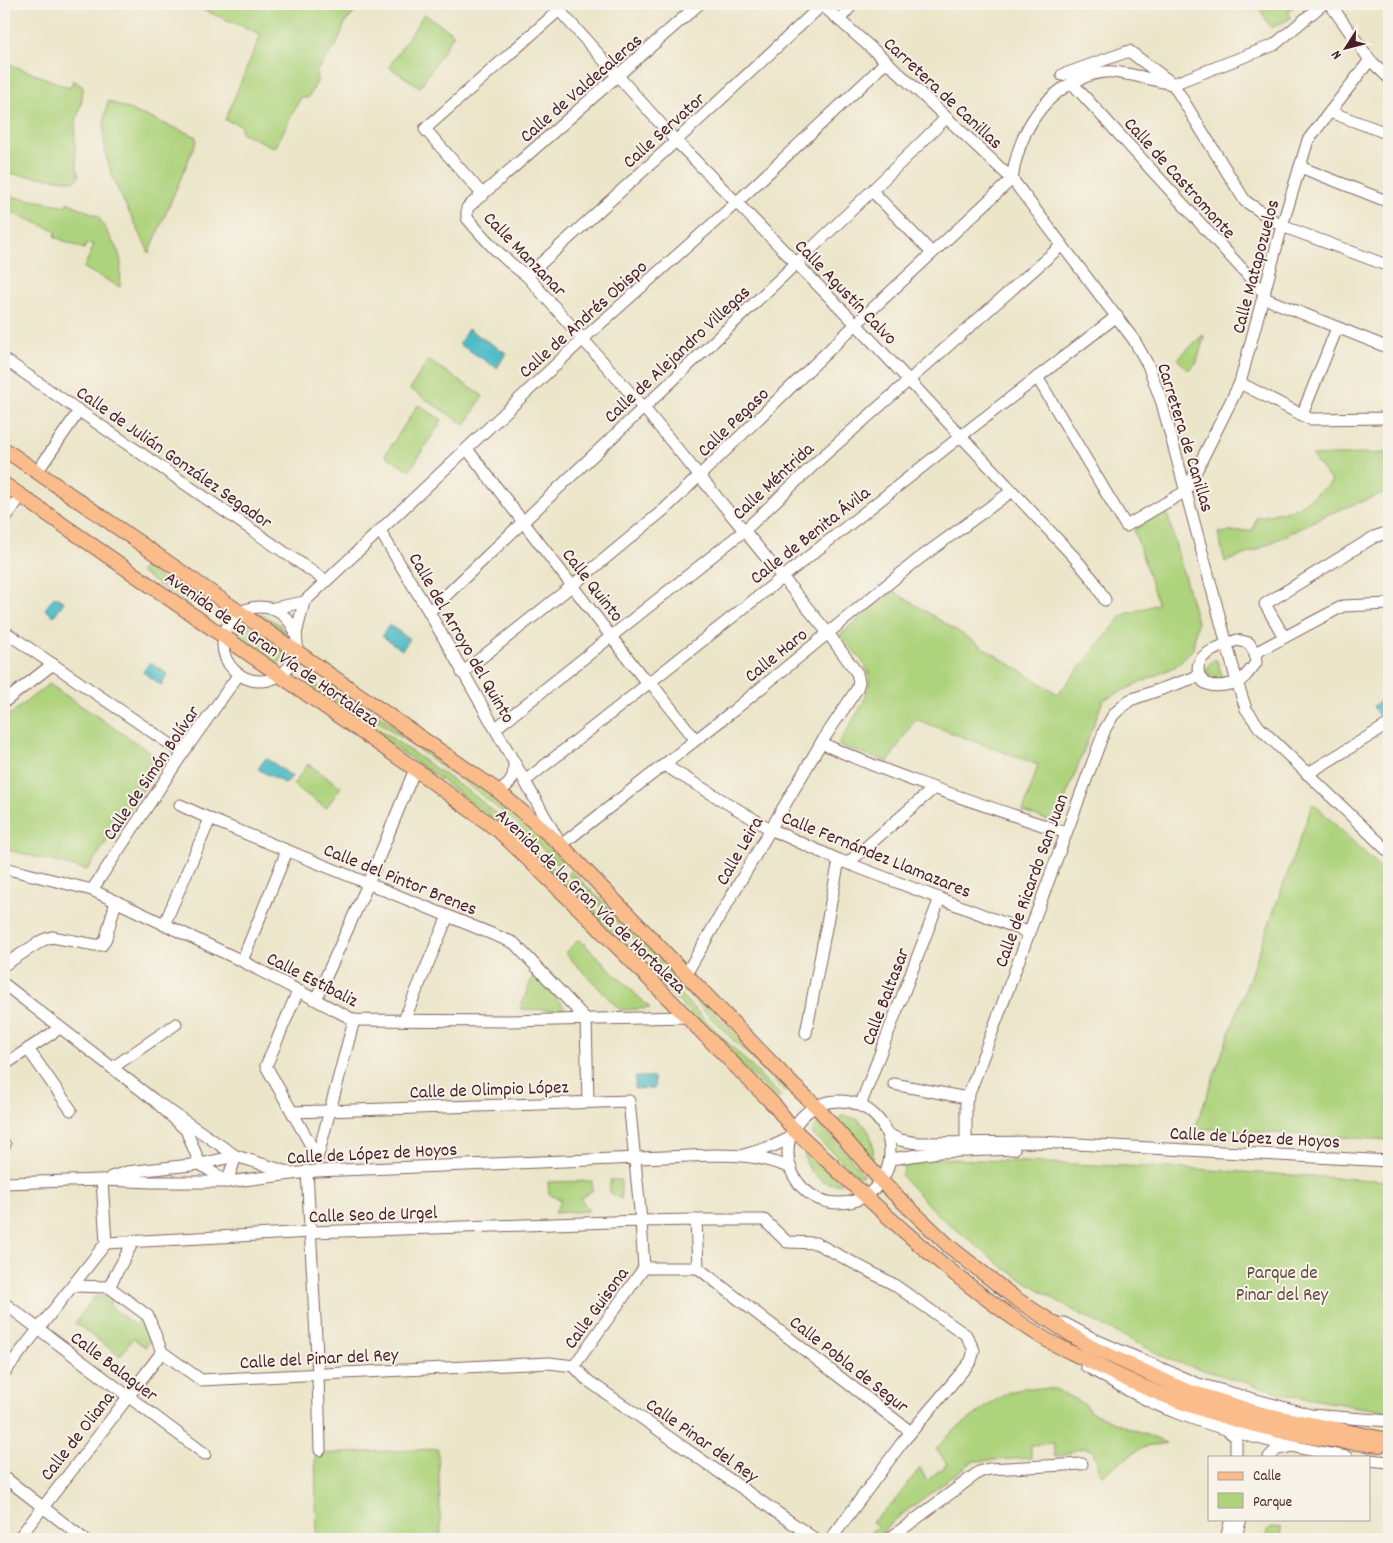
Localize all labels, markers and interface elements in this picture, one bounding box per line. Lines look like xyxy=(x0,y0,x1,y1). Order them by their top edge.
north arrow xyxy=(1320,22,1370,72)
street label: Calle de Valdecaleras xyxy=(515,29,650,151)
street label: Carretera de Canillas xyxy=(876,32,1007,157)
text: N xyxy=(1327,46,1347,63)
street label: Calle Servator xyxy=(618,87,713,176)
street label: Calle de Castromonte xyxy=(1116,112,1241,246)
street label: Calle Matapozuelos xyxy=(1226,197,1288,337)
street label: Calle Manzanar xyxy=(476,207,571,304)
street label: Calle Agustín Calvo xyxy=(787,234,902,352)
street label: Calle de Andrés Obispo xyxy=(514,255,655,386)
street label: Calle de Alejandro Villegas xyxy=(599,280,758,431)
street label: Carretera de Canillas xyxy=(1148,360,1219,516)
street label: Calle de Julián González Segador xyxy=(70,381,276,537)
street label: Calle Pegaso xyxy=(692,382,776,465)
street label: Calle Méntrida xyxy=(727,437,822,528)
street label: Calle de Benita Ávila xyxy=(745,480,878,592)
street label: Calle Quinto xyxy=(554,544,629,629)
street label: Calle del Arroyo del Quinto xyxy=(400,549,520,729)
street label: Avenida de la Gran Vía de Hortaleza xyxy=(158,566,385,736)
street label: Calle Haro xyxy=(740,623,815,691)
street label: Calle de Simón Bolívar xyxy=(98,701,208,847)
street label: Calle de Ricardo San Juan xyxy=(989,791,1077,972)
street label: Avenida de la Gran Vía de Hortaleza xyxy=(488,804,692,1002)
street label: Calle Fernández Llamazares xyxy=(777,806,975,907)
street label: Calle Leira xyxy=(710,811,772,891)
street label: Calle del Pintor Brenes xyxy=(319,838,481,924)
street label: Calle Baltasar xyxy=(856,945,918,1050)
street label: Calle Estíbaliz xyxy=(261,946,362,1016)
street label: Calle de Olimpio López xyxy=(409,1075,569,1108)
street label: Calle de López de Hoyos xyxy=(1169,1122,1341,1157)
street label: Calle de López de Hoyos xyxy=(286,1138,458,1173)
street label: Calle Seo de Urgel xyxy=(308,1201,438,1232)
park label: Parque de Pinar del Rey xyxy=(1236,1261,1329,1310)
street label: Calle Guisona xyxy=(559,1262,637,1356)
street label: Calle Pobla de Segur xyxy=(782,1310,913,1421)
street label: Calle Balaguer xyxy=(64,1326,162,1410)
street label: Calle del Pinar del Rey xyxy=(239,1343,400,1378)
street label: Calle de Oliana xyxy=(35,1386,123,1488)
street label: Calle Pinar del Rey xyxy=(639,1393,763,1491)
legend xyxy=(1208,1456,1370,1520)
text: Calle xyxy=(1253,1466,1282,1488)
text: Parque xyxy=(1253,1492,1293,1514)

